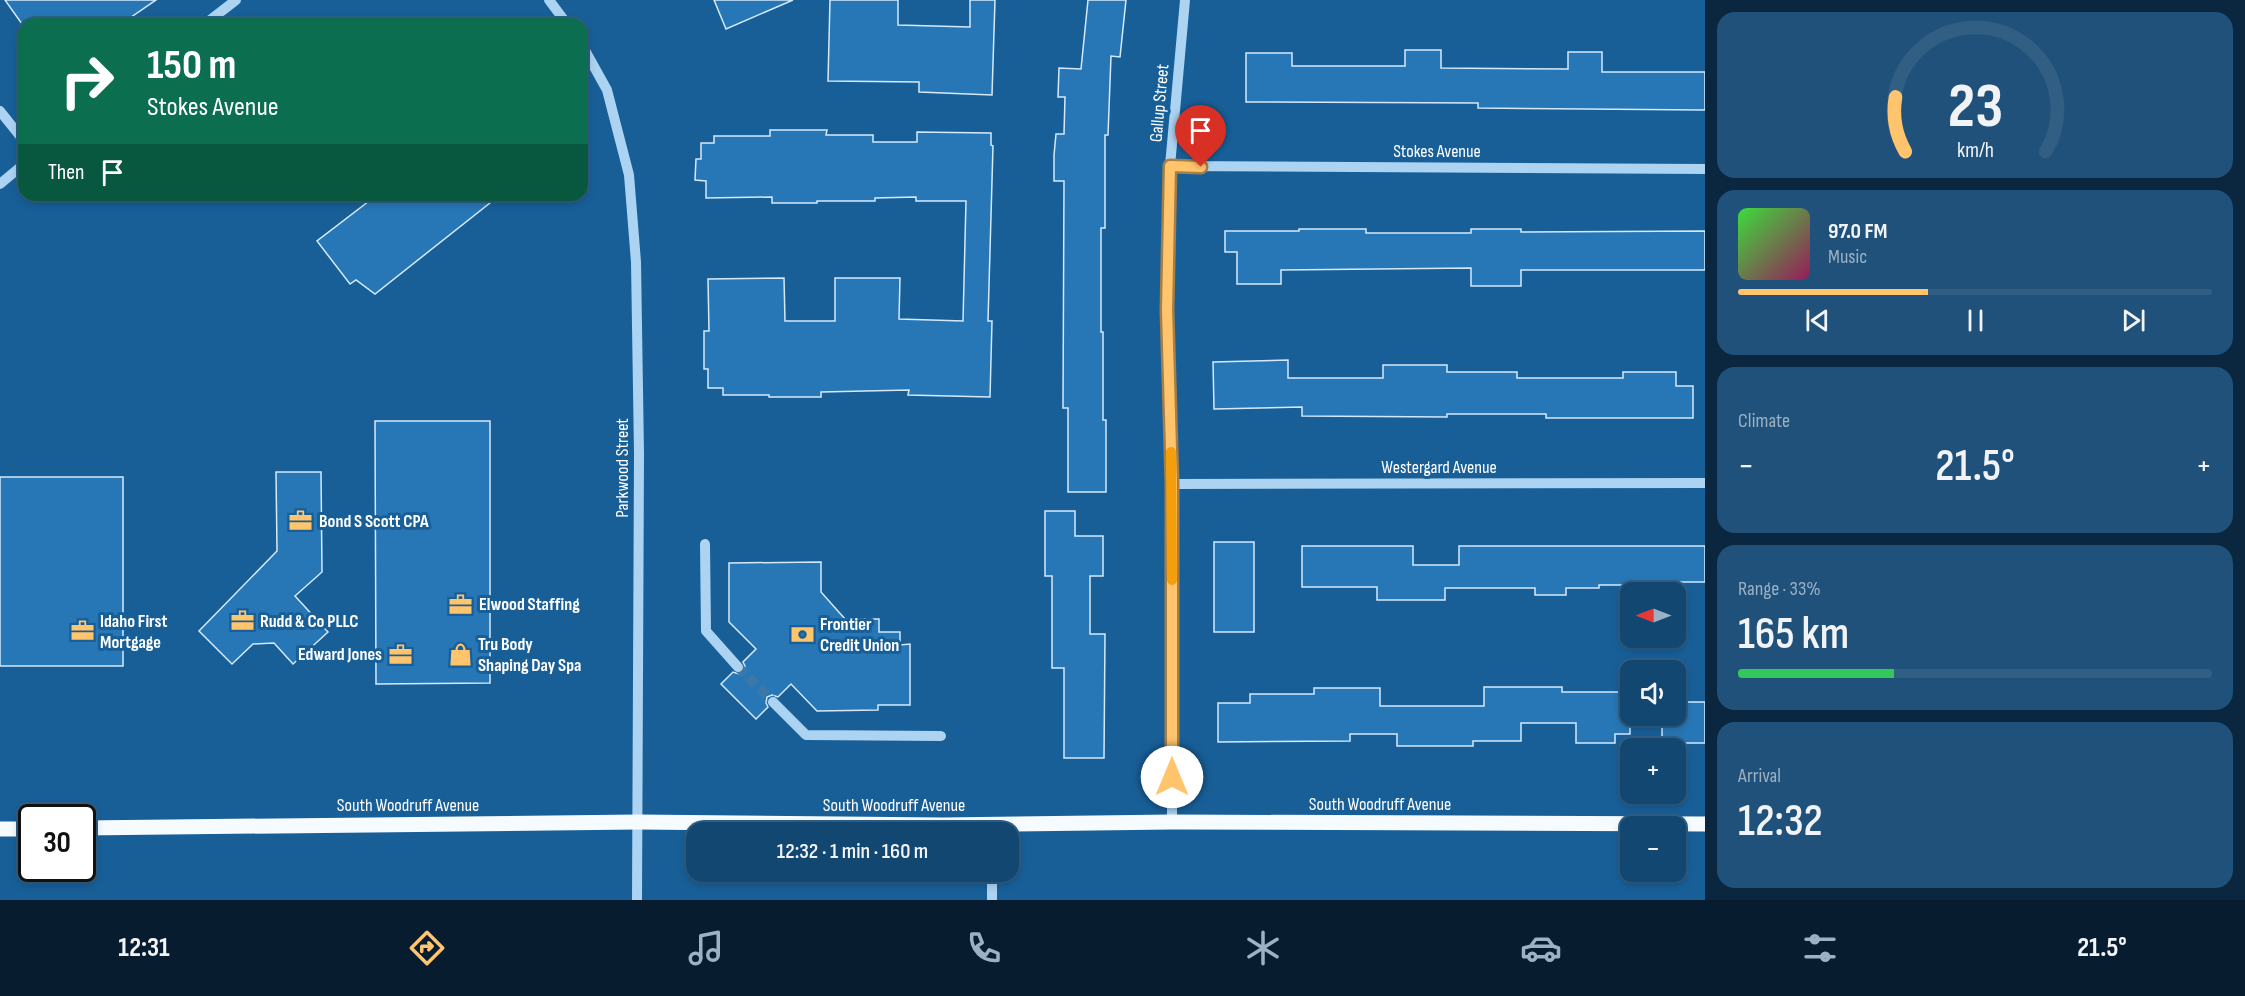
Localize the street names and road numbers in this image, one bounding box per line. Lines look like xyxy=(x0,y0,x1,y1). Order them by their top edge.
street label: Gallup Street xyxy=(1146,63,1173,143)
street label: Stokes Avenue xyxy=(1393,141,1481,162)
street label: Parkwood Street xyxy=(612,418,633,518)
street label: Westergard Avenue xyxy=(1381,457,1497,478)
street label: South Woodruff Avenue xyxy=(1309,794,1451,815)
street label: South Woodruff Avenue xyxy=(337,795,479,816)
street label: South Woodruff Avenue xyxy=(823,795,965,816)

